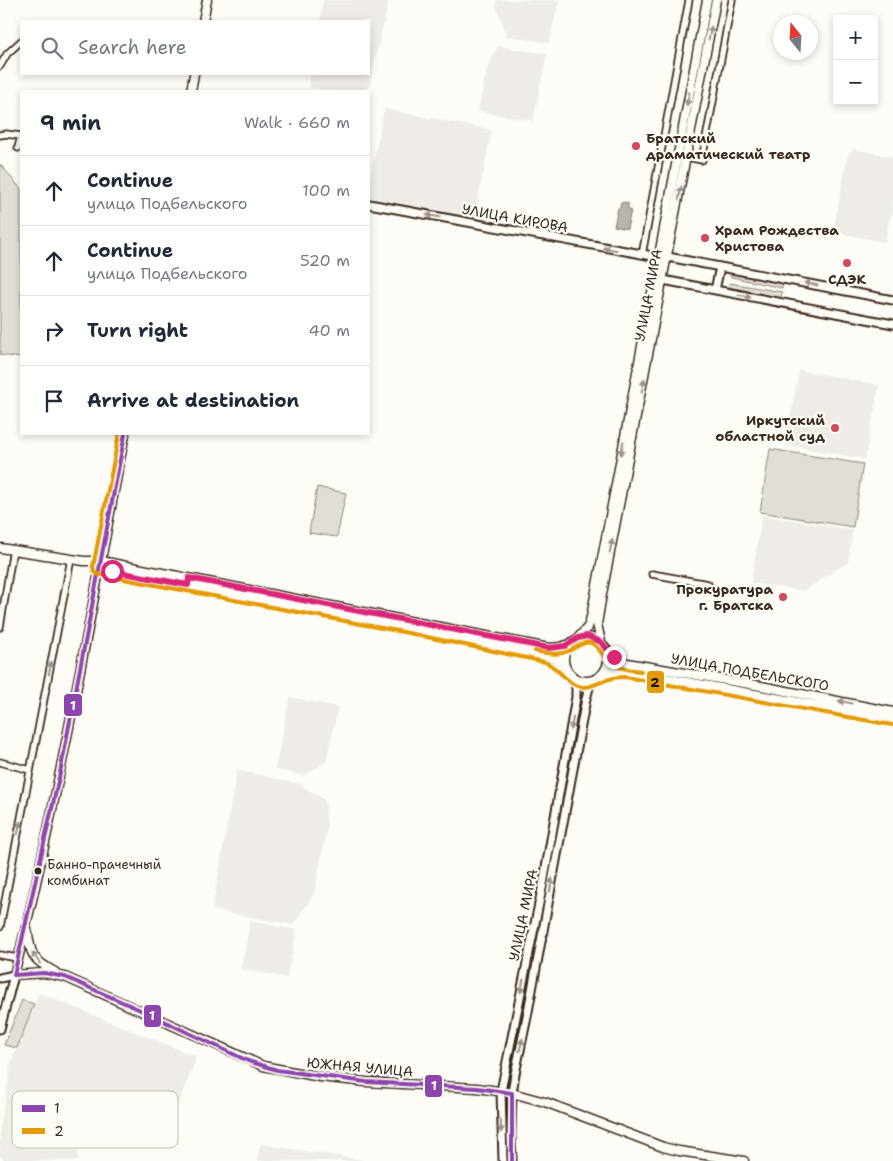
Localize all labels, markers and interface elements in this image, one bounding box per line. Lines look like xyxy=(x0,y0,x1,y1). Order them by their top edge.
north arrow xyxy=(773,15,818,60)
map controls xyxy=(833,15,878,105)
button: + xyxy=(833,15,878,60)
search box xyxy=(20,20,370,75)
one-way arrow xyxy=(707,24,715,40)
icon: search xyxy=(38,34,66,62)
text: Search here xyxy=(78,35,187,60)
button: − xyxy=(833,60,878,105)
one-way arrow xyxy=(684,92,692,107)
text: 9 min xyxy=(40,109,101,137)
text: Walk · 660 m xyxy=(244,112,350,133)
place label: Братский драматический театр xyxy=(646,129,810,163)
marker: Братский драматический театр xyxy=(630,140,642,152)
text: Continue xyxy=(87,168,173,193)
icon: ahead xyxy=(40,177,68,205)
text: 100 m xyxy=(302,180,350,201)
one-way arrow xyxy=(676,185,684,200)
text: улица Подбельского xyxy=(87,193,247,214)
street label: УЛИЦА КИРОВА xyxy=(460,200,570,236)
one-way arrow xyxy=(424,211,440,219)
place label: Храм Рождества Христова xyxy=(715,221,839,255)
marker: Храм Рождества Христова xyxy=(699,232,711,244)
text: Continue xyxy=(87,238,173,263)
one-way arrow xyxy=(601,244,617,252)
icon: ahead xyxy=(40,247,68,275)
street label: УЛИЦА МИРА xyxy=(630,247,666,343)
text: 520 m xyxy=(300,250,350,271)
marker: СДЭК xyxy=(841,257,853,269)
text: улица Подбельского xyxy=(87,263,247,284)
place label: СДЭК xyxy=(828,270,867,288)
one-way arrow xyxy=(802,280,818,288)
one-way arrow xyxy=(738,292,754,300)
icon: right xyxy=(40,317,68,345)
text: Turn right xyxy=(87,318,188,343)
text: 40 m xyxy=(308,320,350,341)
one-way arrow xyxy=(639,378,647,394)
icon: arrive xyxy=(40,387,68,415)
text: Arrive at destination xyxy=(87,388,299,413)
place label: Иркутский областной суд xyxy=(715,411,825,445)
marker: Иркутский областной суд xyxy=(829,422,841,434)
one-way arrow xyxy=(617,441,625,457)
one-way arrow xyxy=(608,537,616,553)
route start xyxy=(101,560,124,583)
place label: Прокуратура г. Братска xyxy=(676,580,773,614)
marker: Прокуратура г. Братска xyxy=(777,591,789,603)
route end xyxy=(603,646,626,669)
street label: УЛИЦА ПОДБЕЛЬСКОГО xyxy=(670,649,830,695)
one-way arrow xyxy=(46,660,54,676)
line badge: 2 xyxy=(646,670,665,694)
text: 2 xyxy=(650,673,660,691)
line badge: 1 xyxy=(63,693,83,717)
text: 1 xyxy=(70,696,76,714)
one-way arrow xyxy=(837,698,853,706)
one-way arrow xyxy=(567,715,575,731)
one-way arrow xyxy=(15,820,23,835)
place label: Банно-прачечный комбинат xyxy=(47,856,162,889)
marker: Банно-прачечный комбинат xyxy=(33,866,43,876)
street label: УЛИЦА МИРА xyxy=(504,867,542,963)
one-way arrow xyxy=(548,877,556,893)
one-way arrow xyxy=(31,951,41,965)
one-way arrow xyxy=(517,978,525,994)
line badge: 1 xyxy=(143,1004,162,1028)
text: 1 xyxy=(149,1006,155,1024)
one-way arrow xyxy=(517,1037,525,1052)
street label: ЮЖНАЯ УЛИЦА xyxy=(306,1053,414,1081)
line badge: 1 xyxy=(424,1074,443,1098)
text: 1 xyxy=(431,1076,437,1094)
legend xyxy=(12,1091,178,1148)
text: 1 xyxy=(54,1099,60,1117)
one-way arrow xyxy=(497,1118,505,1134)
text: 2 xyxy=(54,1122,64,1140)

